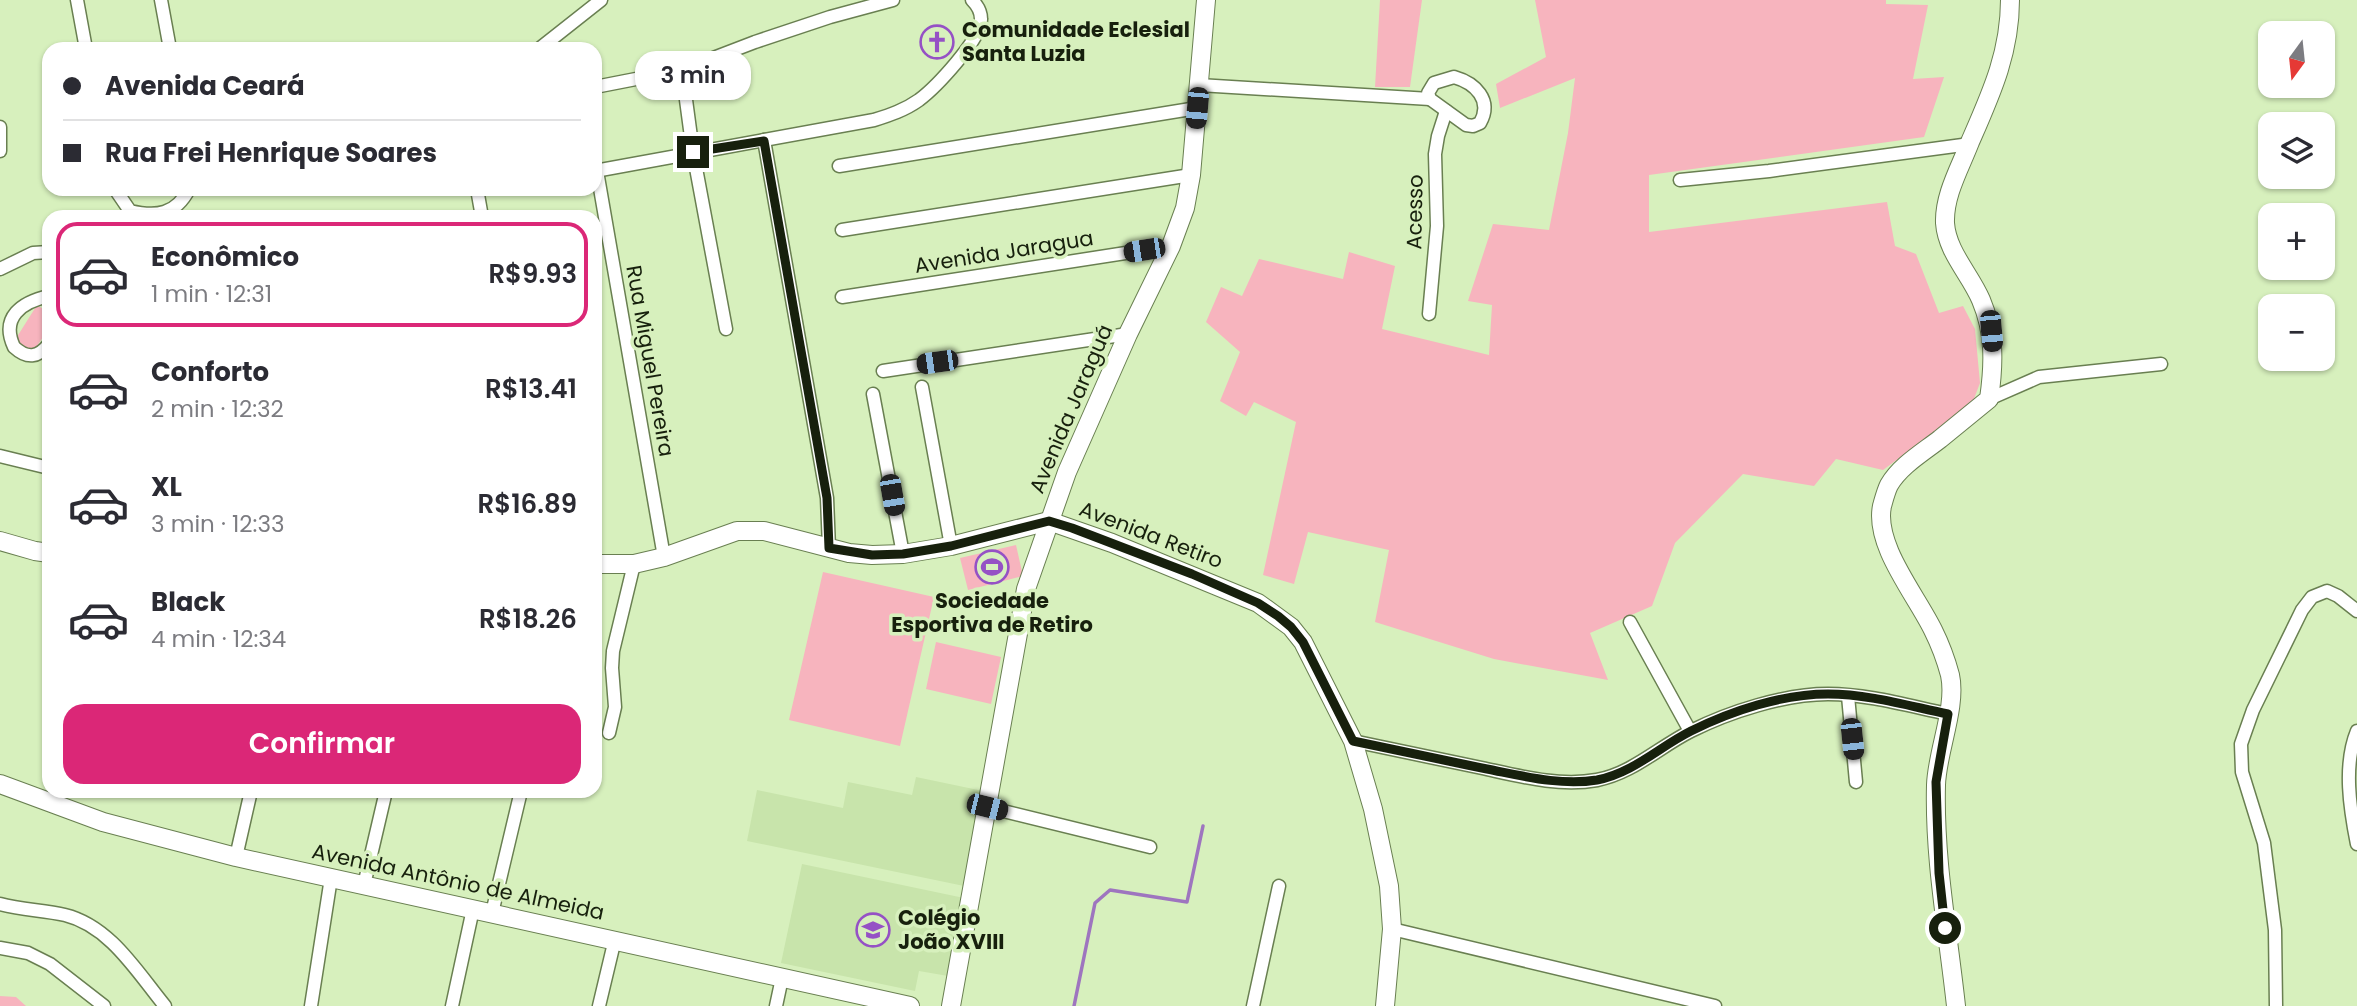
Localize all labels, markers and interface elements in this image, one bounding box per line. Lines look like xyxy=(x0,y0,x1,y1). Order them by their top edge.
place label: Comunidade Eclesial Santa Luzia xyxy=(962,15,1190,68)
north arrow xyxy=(2258,21,2334,98)
map controls xyxy=(2258,21,2335,371)
church icon: Comunidade Eclesial Santa Luzia xyxy=(918,23,956,61)
callout: 3 min xyxy=(635,51,751,100)
text: 3 min xyxy=(661,59,725,91)
text: Avenida Ceará xyxy=(105,68,305,104)
car xyxy=(1185,86,1210,130)
button: layers xyxy=(2258,112,2335,189)
text: Rua Frei Henrique Soares xyxy=(105,135,437,171)
route end xyxy=(677,136,709,168)
street label: Acesso xyxy=(1399,174,1430,250)
button: + xyxy=(2258,203,2335,280)
street label: Avenida Jaragua xyxy=(912,223,1095,280)
car xyxy=(1122,236,1167,264)
text: Econômico xyxy=(151,239,299,275)
icon: car xyxy=(67,243,130,306)
text: R$9.93 xyxy=(488,256,577,292)
street label: Rua Miguel Pereira xyxy=(619,263,682,459)
text: 1 min · 12:31 xyxy=(151,278,272,310)
button: − xyxy=(2258,294,2335,371)
car xyxy=(1979,309,2004,353)
street label: Avenida Jaraguá xyxy=(1022,320,1119,498)
car xyxy=(915,349,960,375)
text: Conforto xyxy=(151,354,269,390)
icon: car xyxy=(67,358,130,421)
text: R$13.41 xyxy=(485,371,577,407)
text: 2 min · 12:32 xyxy=(151,393,284,425)
text: XL xyxy=(151,469,182,505)
car xyxy=(879,472,906,518)
icon: car xyxy=(67,473,130,536)
text: R$16.89 xyxy=(478,486,577,522)
street label: Avenida Retiro xyxy=(1075,494,1227,575)
text: 3 min · 12:33 xyxy=(151,508,285,540)
sports icon: Sociedade Esportiva de Retiro xyxy=(973,548,1011,586)
text: Black xyxy=(151,584,225,620)
place label: Sociedade Esportiva de Retiro xyxy=(891,586,1093,639)
icon: car xyxy=(67,588,130,651)
text: R$18.26 xyxy=(479,601,577,637)
text: 4 min · 12:34 xyxy=(151,623,286,655)
button: Confirmar xyxy=(63,704,581,784)
car xyxy=(1840,717,1865,761)
car xyxy=(965,792,1010,822)
street label: Avenida Antônio de Almeida xyxy=(309,836,607,927)
place label: Colégio João XVIII xyxy=(898,903,1005,956)
school or university icon: Colégio João XVIII xyxy=(854,911,892,949)
route start xyxy=(1929,912,1961,944)

